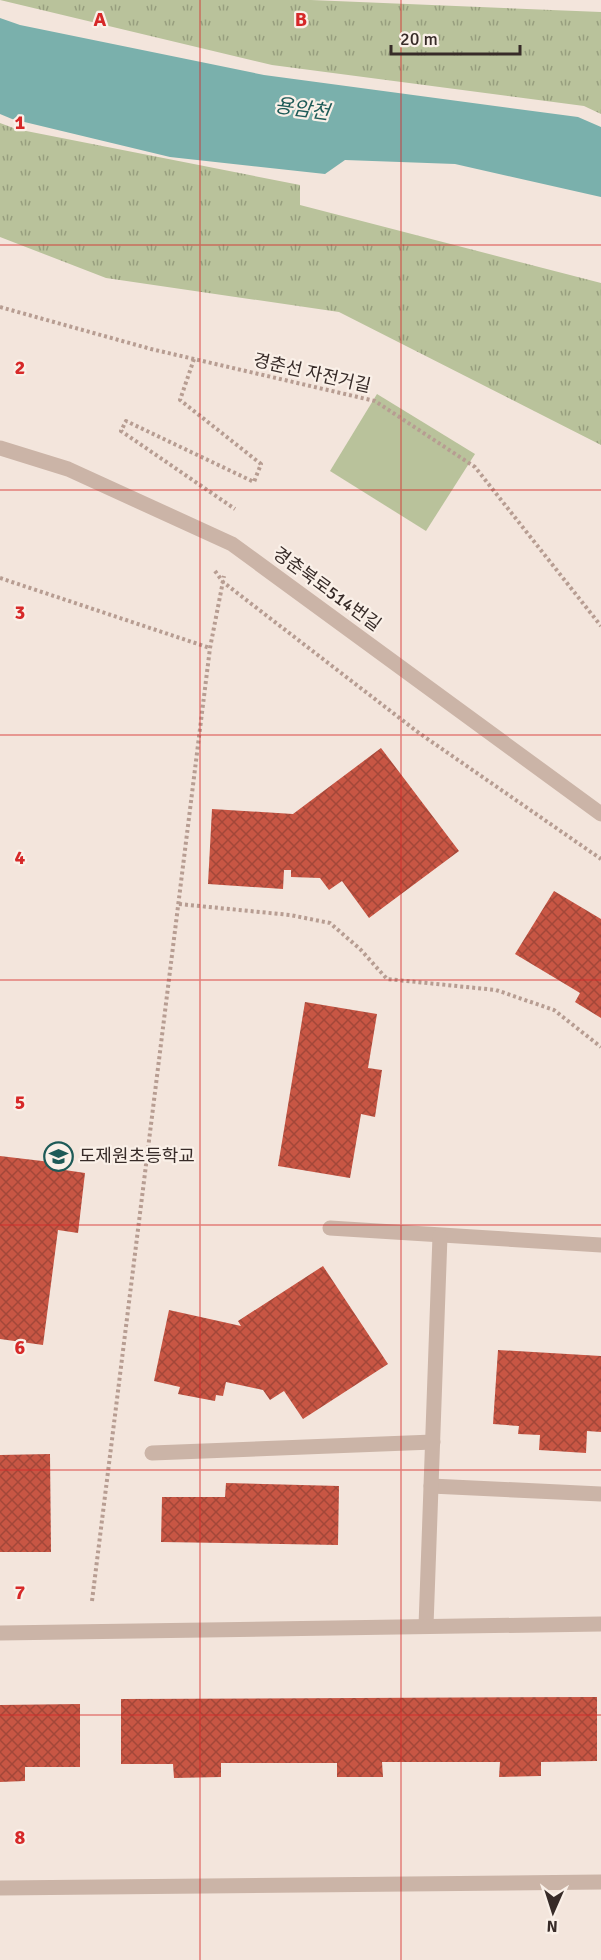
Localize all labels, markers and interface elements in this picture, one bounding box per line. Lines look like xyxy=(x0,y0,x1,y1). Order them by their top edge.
text: A xyxy=(94,7,107,32)
text: B xyxy=(295,7,307,32)
scale bar xyxy=(391,18,520,56)
text: 20 m xyxy=(400,28,438,50)
water label: 용암천 xyxy=(273,93,334,126)
text: 1 xyxy=(15,110,26,135)
street label: 경춘선 자전거길 xyxy=(251,349,373,397)
text: 2 xyxy=(15,355,25,380)
street label: 경춘북로514번길 xyxy=(269,542,385,636)
text: 3 xyxy=(15,600,25,625)
text: 4 xyxy=(15,845,26,870)
text: 5 xyxy=(15,1090,25,1115)
school or university icon: 도제원초등학교 xyxy=(42,1140,74,1172)
place label: 도제원초등학교 xyxy=(79,1145,195,1167)
text: 6 xyxy=(15,1335,26,1360)
text: 7 xyxy=(15,1580,26,1605)
text: 8 xyxy=(15,1825,26,1850)
north arrow xyxy=(523,1882,583,1942)
text: N xyxy=(546,1916,558,1936)

